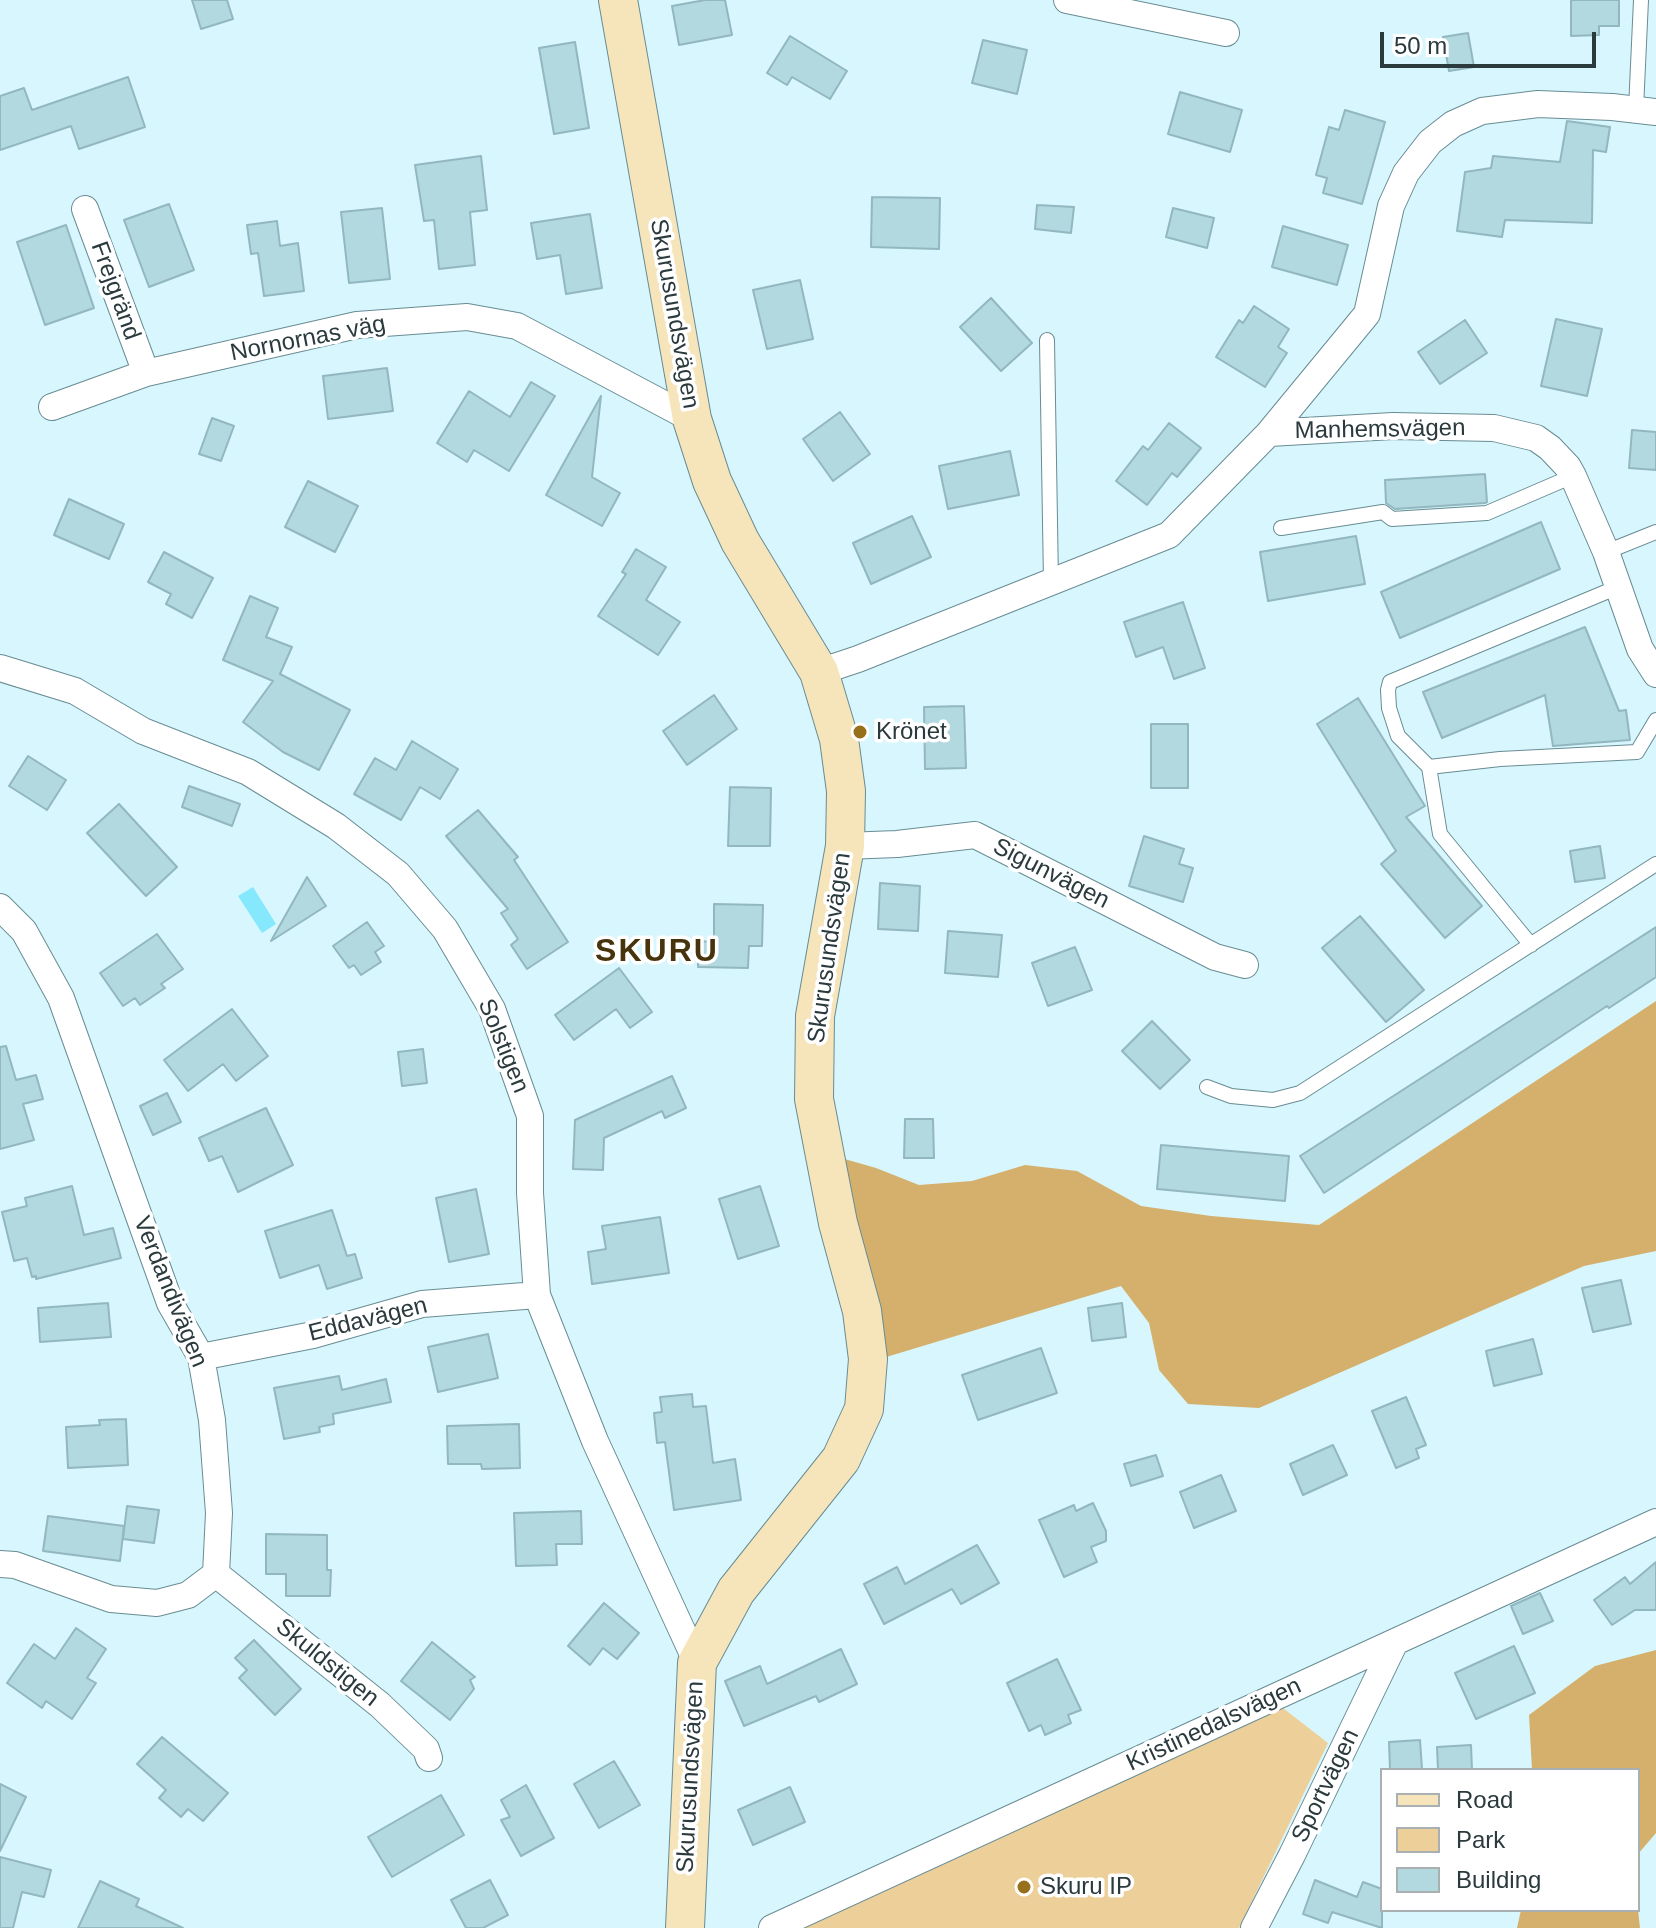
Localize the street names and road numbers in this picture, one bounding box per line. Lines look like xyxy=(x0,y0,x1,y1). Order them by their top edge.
street label: Skurusundsvägen xyxy=(643,217,705,411)
street label: Frejgränd xyxy=(84,238,146,344)
street label: Nornornas väg xyxy=(228,310,388,368)
street label: Manhemsvägen xyxy=(1294,414,1466,446)
street label: Sigunvägen xyxy=(988,832,1114,916)
street label: Skurusundsvägen xyxy=(802,851,858,1045)
street label: Solstigen xyxy=(471,995,535,1097)
street label: Verdandivägen xyxy=(127,1212,213,1372)
street label: Eddavägen xyxy=(306,1291,430,1349)
street label: Skuldstigen xyxy=(270,1613,384,1713)
street label: Kristinedalsvägen xyxy=(1122,1672,1306,1778)
street label: Skurusundsvägen xyxy=(672,1680,710,1874)
street label: Sportvägen xyxy=(1286,1725,1366,1847)

